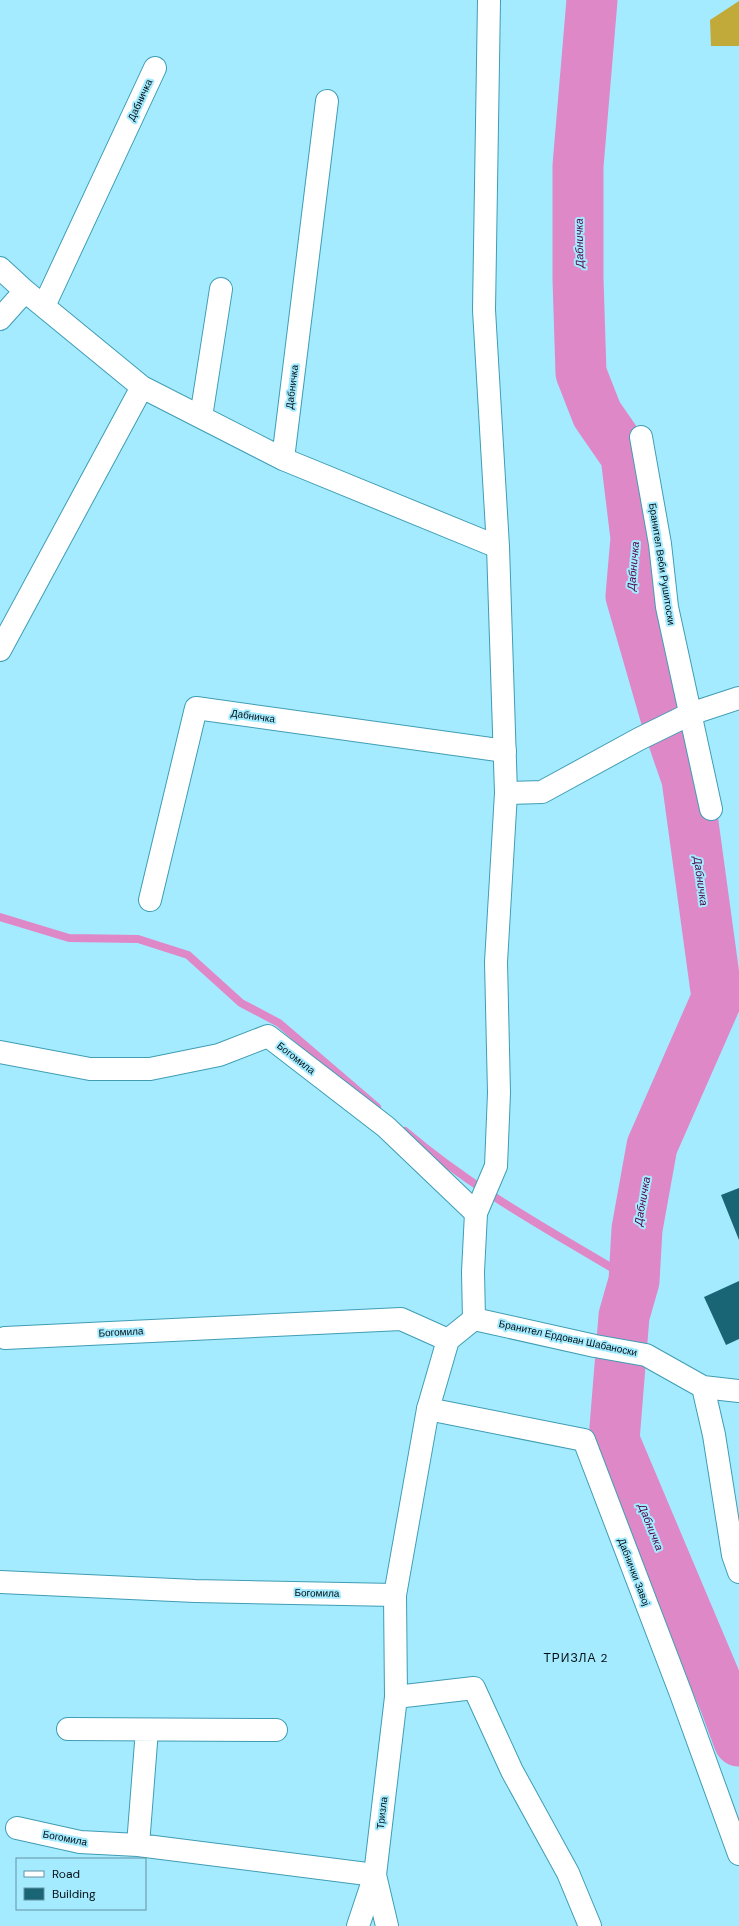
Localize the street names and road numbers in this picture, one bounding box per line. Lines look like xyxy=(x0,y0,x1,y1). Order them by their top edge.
street label: Дабничка xyxy=(125,77,155,123)
street label: Дабничка xyxy=(283,364,301,410)
street label: Бранител Веби Рушитоски xyxy=(646,502,678,626)
street label: Дабничка xyxy=(230,706,276,726)
street label: Богомила xyxy=(274,1039,318,1077)
street label: Бранител Ердован Шабаноски xyxy=(498,1317,638,1359)
street label: Богомила xyxy=(98,1324,144,1340)
street label: Дабнички Завој xyxy=(615,1536,653,1608)
street label: Богомила xyxy=(294,1586,340,1600)
street label: Тризла xyxy=(374,1796,390,1830)
street label: Богомила xyxy=(42,1827,89,1849)

